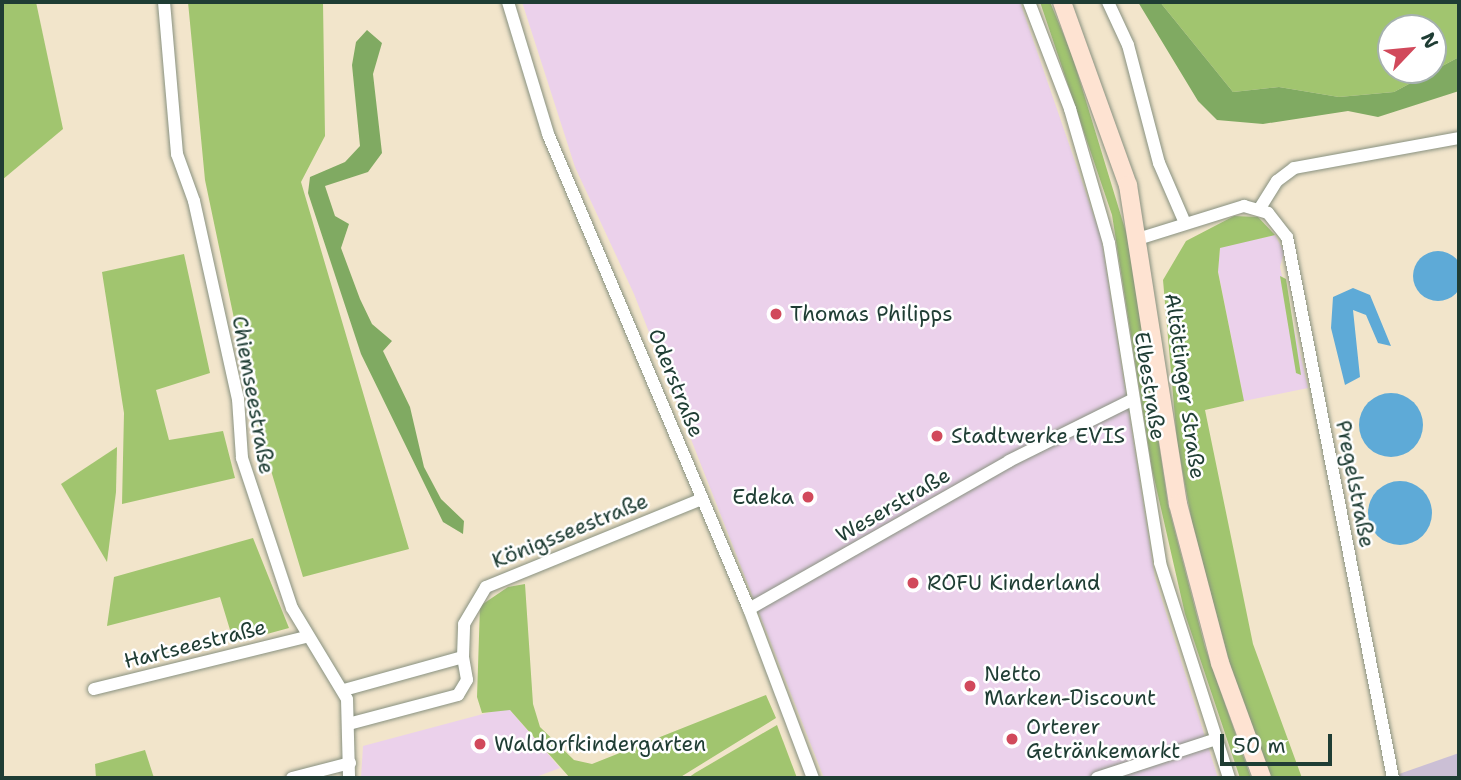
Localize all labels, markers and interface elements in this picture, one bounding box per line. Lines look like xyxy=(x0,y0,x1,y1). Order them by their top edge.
north arrow xyxy=(1377,14,1447,84)
text: N xyxy=(1415,28,1444,53)
street label: Altöttinger Straße xyxy=(1159,292,1211,480)
place label: Thomas Philipps xyxy=(790,301,953,327)
marker: Thomas Philipps xyxy=(768,306,784,322)
street label: Chiemseestraße xyxy=(227,314,279,476)
street label: Oderstraße xyxy=(643,325,709,441)
street label: Elbestraße xyxy=(1129,330,1171,442)
street label: Pregelstraße xyxy=(1330,418,1380,550)
place label: Stadtwerke EVIS xyxy=(951,423,1125,449)
marker: Stadtwerke EVIS xyxy=(929,428,945,444)
street label: Weserstraße xyxy=(831,462,955,548)
place label: Edeka xyxy=(732,484,794,510)
street label: Königsseestraße xyxy=(488,488,652,574)
marker: Edeka xyxy=(800,489,816,505)
place label: ROFU Kinderland xyxy=(927,570,1100,596)
marker: ROFU Kinderland xyxy=(905,575,921,591)
street label: Hartseestraße xyxy=(121,614,269,674)
place label: Netto Marken-Discount xyxy=(984,661,1156,711)
marker: Netto Marken-Discount xyxy=(962,678,978,694)
place label: Orterer Getränkemarkt xyxy=(1026,714,1180,764)
scale bar xyxy=(1223,720,1335,764)
place label: Waldorfkindergarten xyxy=(494,731,706,757)
marker: Orterer Getränkemarkt xyxy=(1004,731,1020,747)
text: 50 m xyxy=(1233,732,1286,760)
marker: Waldorfkindergarten xyxy=(472,736,488,752)

